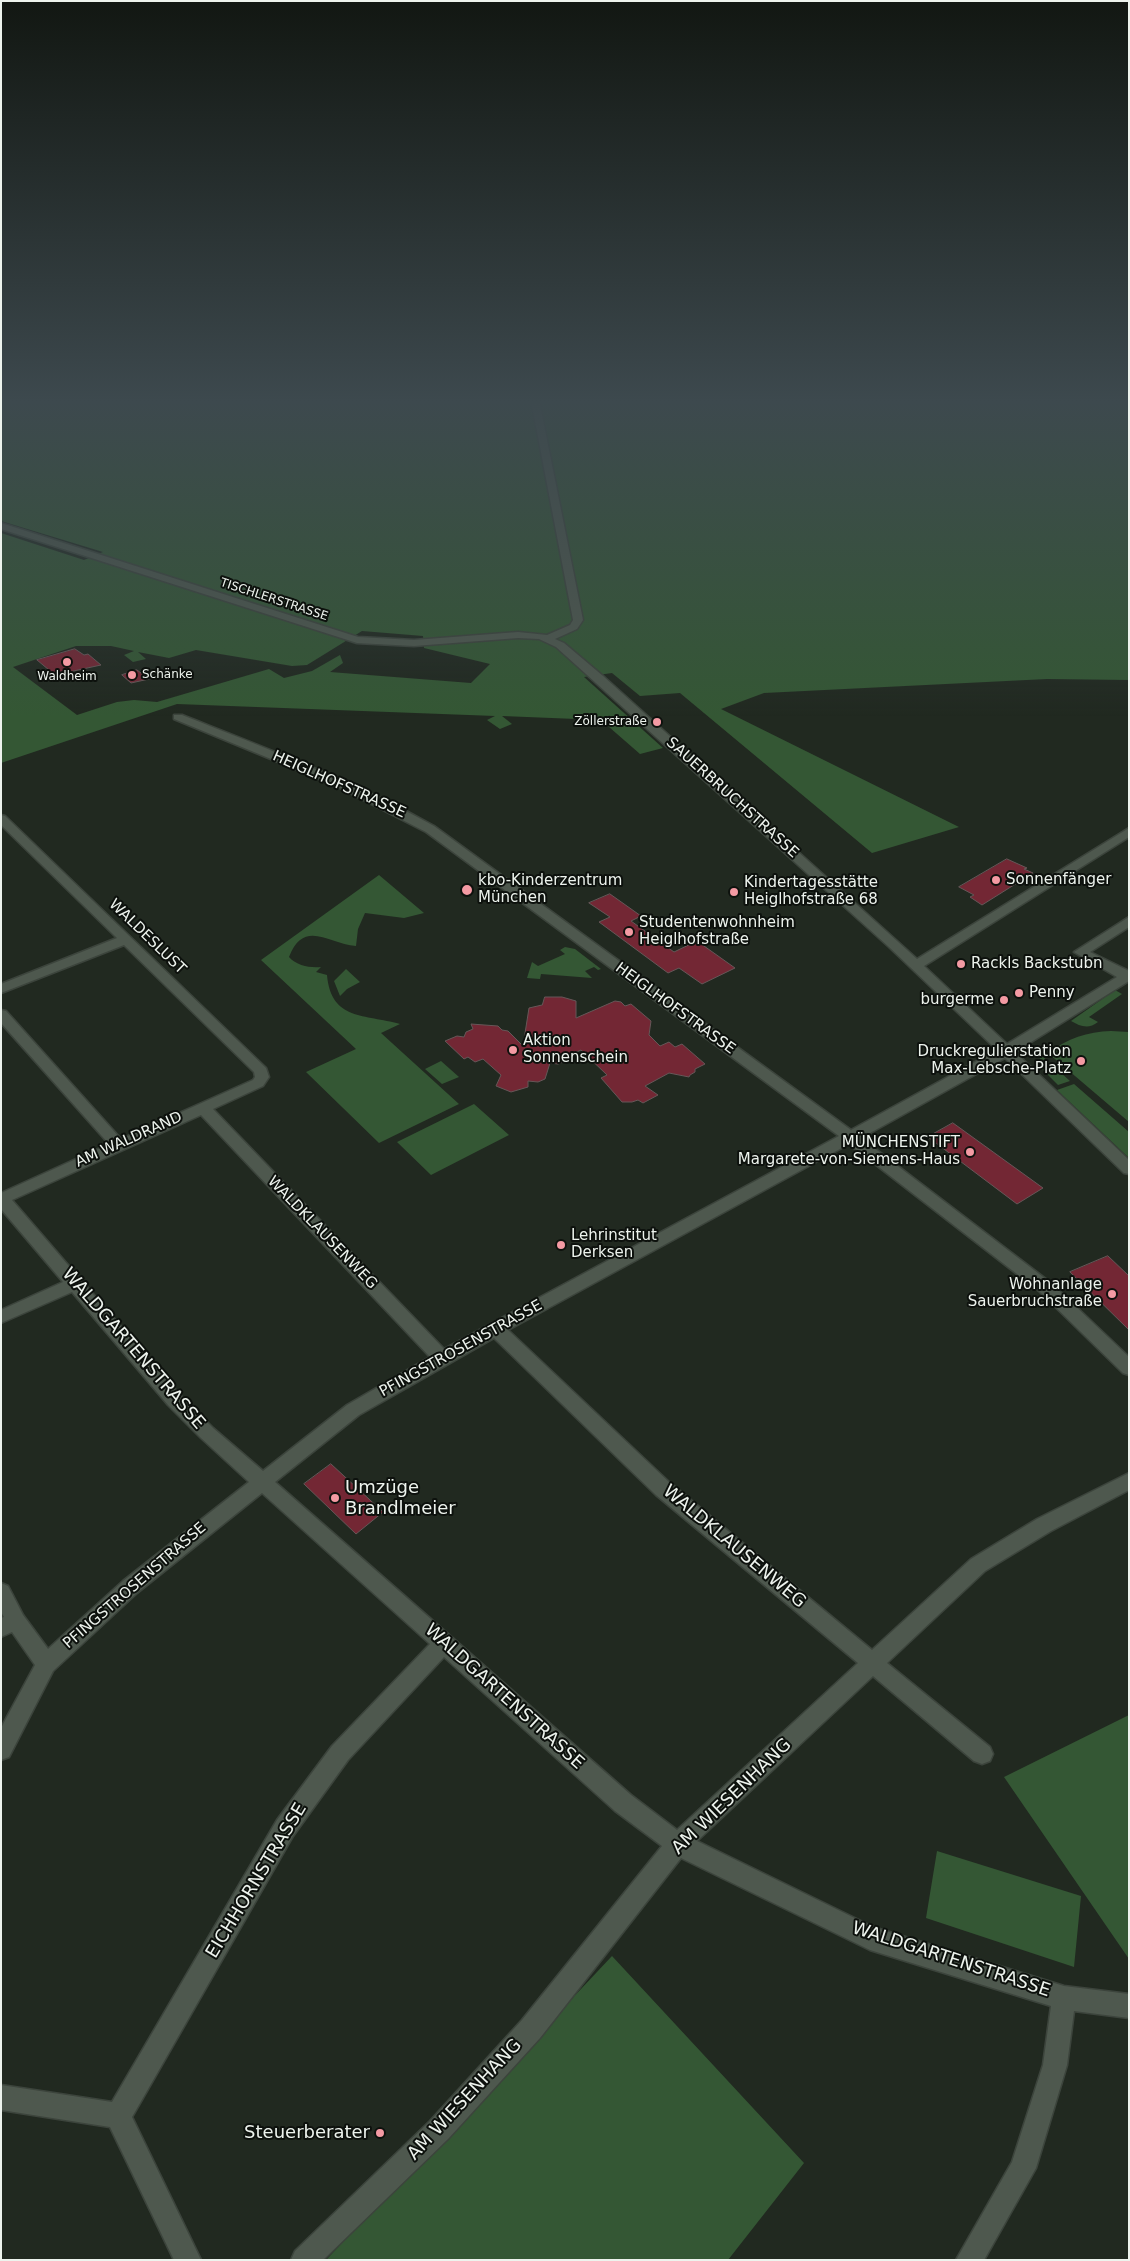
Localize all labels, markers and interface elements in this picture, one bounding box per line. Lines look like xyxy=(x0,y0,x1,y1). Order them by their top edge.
street label: TISCHLERSTRASSE xyxy=(218,576,330,624)
marker: Waldheim xyxy=(61,656,73,668)
place label: Schänke xyxy=(142,668,193,682)
marker: Schänke xyxy=(126,669,138,681)
place label: Waldheim xyxy=(37,670,97,684)
place label: Zöllerstraße xyxy=(574,715,647,729)
marker: Zöllerstraße xyxy=(651,716,663,728)
street label: SAUERBRUCHSTRASSE xyxy=(662,734,802,862)
street label: HEIGLHOFSTRASSE xyxy=(270,748,408,822)
place label: Sonnenfänger xyxy=(1006,871,1111,889)
place label: kbo-Kinderzentrum München xyxy=(478,872,622,907)
place label: Kindertagesstätte Heiglhofstraße 68 xyxy=(744,874,878,909)
marker: Sonnenfänger xyxy=(990,874,1002,886)
marker: kbo-Kinderzentrum München xyxy=(460,883,474,897)
marker: Kindertagesstätte Heiglhofstraße 68 xyxy=(728,886,740,898)
street label: WALDESLUST xyxy=(105,896,189,978)
place label: Studentenwohnheim Heiglhofstraße xyxy=(639,914,795,949)
marker: Studentenwohnheim Heiglhofstraße xyxy=(623,926,635,938)
place label: Rackls Backstubn xyxy=(971,955,1103,973)
marker: Rackls Backstubn xyxy=(955,958,967,970)
street label: HEIGLHOFSTRASSE xyxy=(612,959,738,1059)
place label: Penny xyxy=(1029,984,1075,1002)
marker: Penny xyxy=(1013,987,1025,999)
place label: burgerme xyxy=(921,991,994,1009)
marker: burgerme xyxy=(998,994,1010,1006)
place label: Aktion Sonnenschein xyxy=(523,1032,628,1067)
place label: Druckregulierstation Max-Lebsche-Platz xyxy=(917,1043,1071,1078)
marker: Aktion Sonnenschein xyxy=(507,1044,519,1056)
marker: Druckregulierstation Max-Lebsche-Platz xyxy=(1075,1055,1087,1067)
street label: AM WALDRAND xyxy=(73,1108,185,1172)
place label: MÜNCHENSTIFT Margarete-von-Siemens-Haus xyxy=(738,1134,960,1169)
marker: MÜNCHENSTIFT Margarete-von-Siemens-Haus xyxy=(964,1146,976,1158)
street label: WALDKLAUSENWEG xyxy=(263,1173,381,1293)
place label: Lehrinstitut Derksen xyxy=(571,1227,657,1262)
marker: Lehrinstitut Derksen xyxy=(555,1239,567,1251)
street label: WALDGARTENSTRASSE xyxy=(57,1264,209,1434)
place label: Wohnanlage Sauerbruchstraße xyxy=(968,1276,1102,1311)
marker: Wohnanlage Sauerbruchstraße xyxy=(1106,1288,1118,1300)
street label: PFINGSTROSENSTRASSE xyxy=(376,1297,546,1401)
place label: Umzüge Brandlmeier xyxy=(345,1477,456,1520)
street label: WALDKLAUSENWEG xyxy=(658,1481,810,1613)
marker: Umzüge Brandlmeier xyxy=(329,1492,341,1504)
street label: PFINGSTROSENSTRASSE xyxy=(60,1519,210,1653)
street label: WALDGARTENSTRASSE xyxy=(420,1620,588,1774)
street label: AM WIESENHANG xyxy=(668,1735,796,1859)
street label: EICHHORNSTRASSE xyxy=(202,1799,312,1963)
street label: WALDGARTENSTRASSE xyxy=(849,1918,1053,2002)
street label: AM WIESENHANG xyxy=(403,2035,527,2165)
place label: Steuerberater xyxy=(244,2122,370,2144)
marker: Steuerberater xyxy=(374,2127,386,2139)

